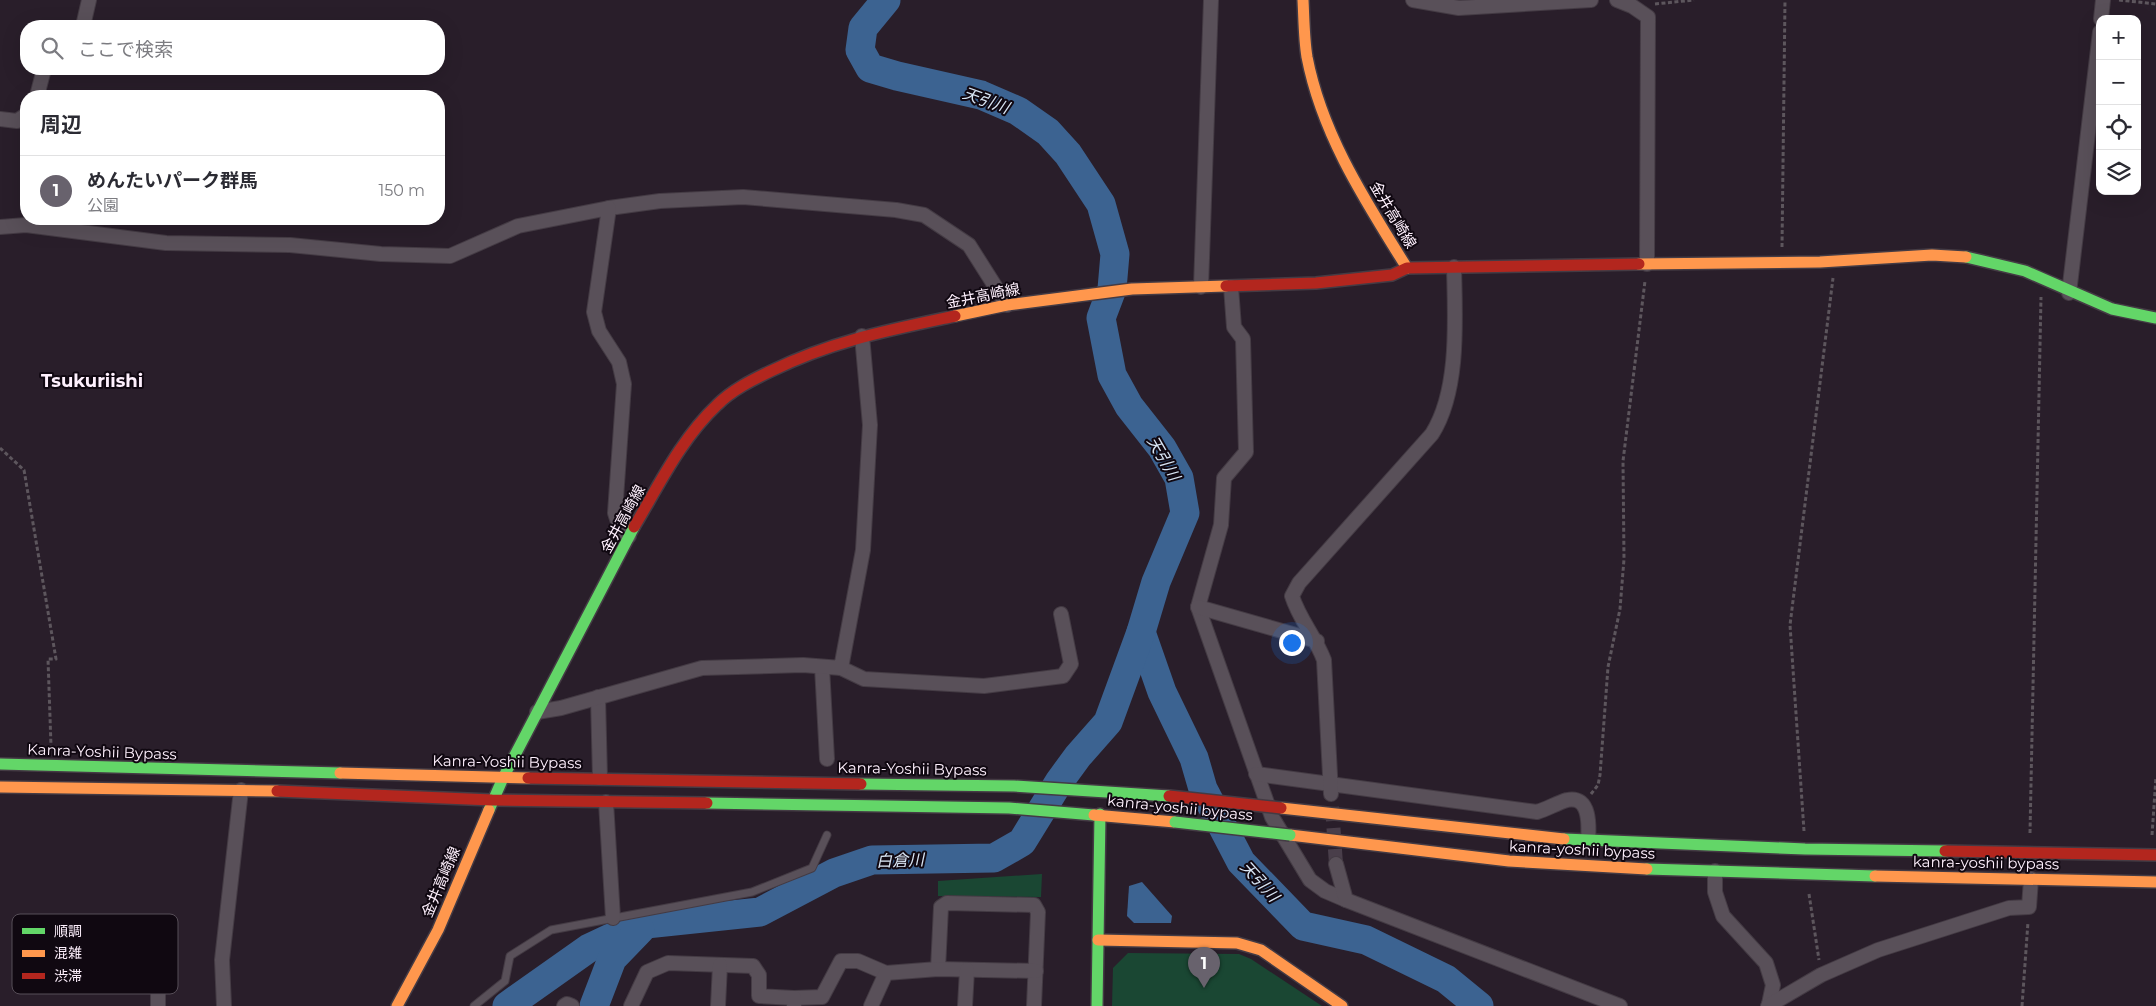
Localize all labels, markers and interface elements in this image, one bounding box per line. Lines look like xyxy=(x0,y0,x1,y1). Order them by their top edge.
map controls xyxy=(2096,15,2141,195)
button: + xyxy=(2096,15,2141,60)
search box xyxy=(20,20,445,75)
icon: search xyxy=(38,34,66,62)
text: ここで検索 xyxy=(78,38,173,61)
button: − xyxy=(2096,60,2141,105)
water label: 天引川 xyxy=(960,83,1014,118)
button: locate xyxy=(2096,105,2141,150)
text: 周辺 xyxy=(40,112,82,137)
button: layers xyxy=(2096,150,2141,195)
text: めんたいパーク群馬 xyxy=(87,169,258,192)
street label: 金井高崎線 xyxy=(1366,178,1421,252)
text: 1 xyxy=(53,181,59,200)
text: 150 m xyxy=(378,181,425,200)
text: 公園 xyxy=(87,196,119,215)
street label: 金井高崎線 xyxy=(944,279,1022,312)
district label: Tsukuriishi xyxy=(41,370,143,392)
water label: 天引川 xyxy=(1143,433,1185,486)
street label: 金井高崎線 xyxy=(596,481,649,556)
your location xyxy=(1279,630,1305,656)
street label: Kanra-Yoshii Bypass xyxy=(27,739,177,764)
street label: Kanra-Yoshii Bypass xyxy=(432,751,582,772)
street label: Kanra-Yoshii Bypass xyxy=(837,758,987,779)
street label: kanra-yoshii bypass xyxy=(1106,790,1254,825)
street label: kanra-yoshii bypass xyxy=(1508,836,1656,863)
street label: 金井高崎線 xyxy=(417,844,464,920)
water label: 白倉川 xyxy=(876,850,926,871)
street label: kanra-yoshii bypass xyxy=(1913,852,2059,873)
water label: 天引川 xyxy=(1237,857,1284,907)
legend xyxy=(12,914,178,994)
text: 順調 xyxy=(54,922,82,940)
text: 混雑 xyxy=(54,944,82,962)
pin: 1 xyxy=(1188,947,1220,988)
text: 渋滞 xyxy=(54,967,82,985)

